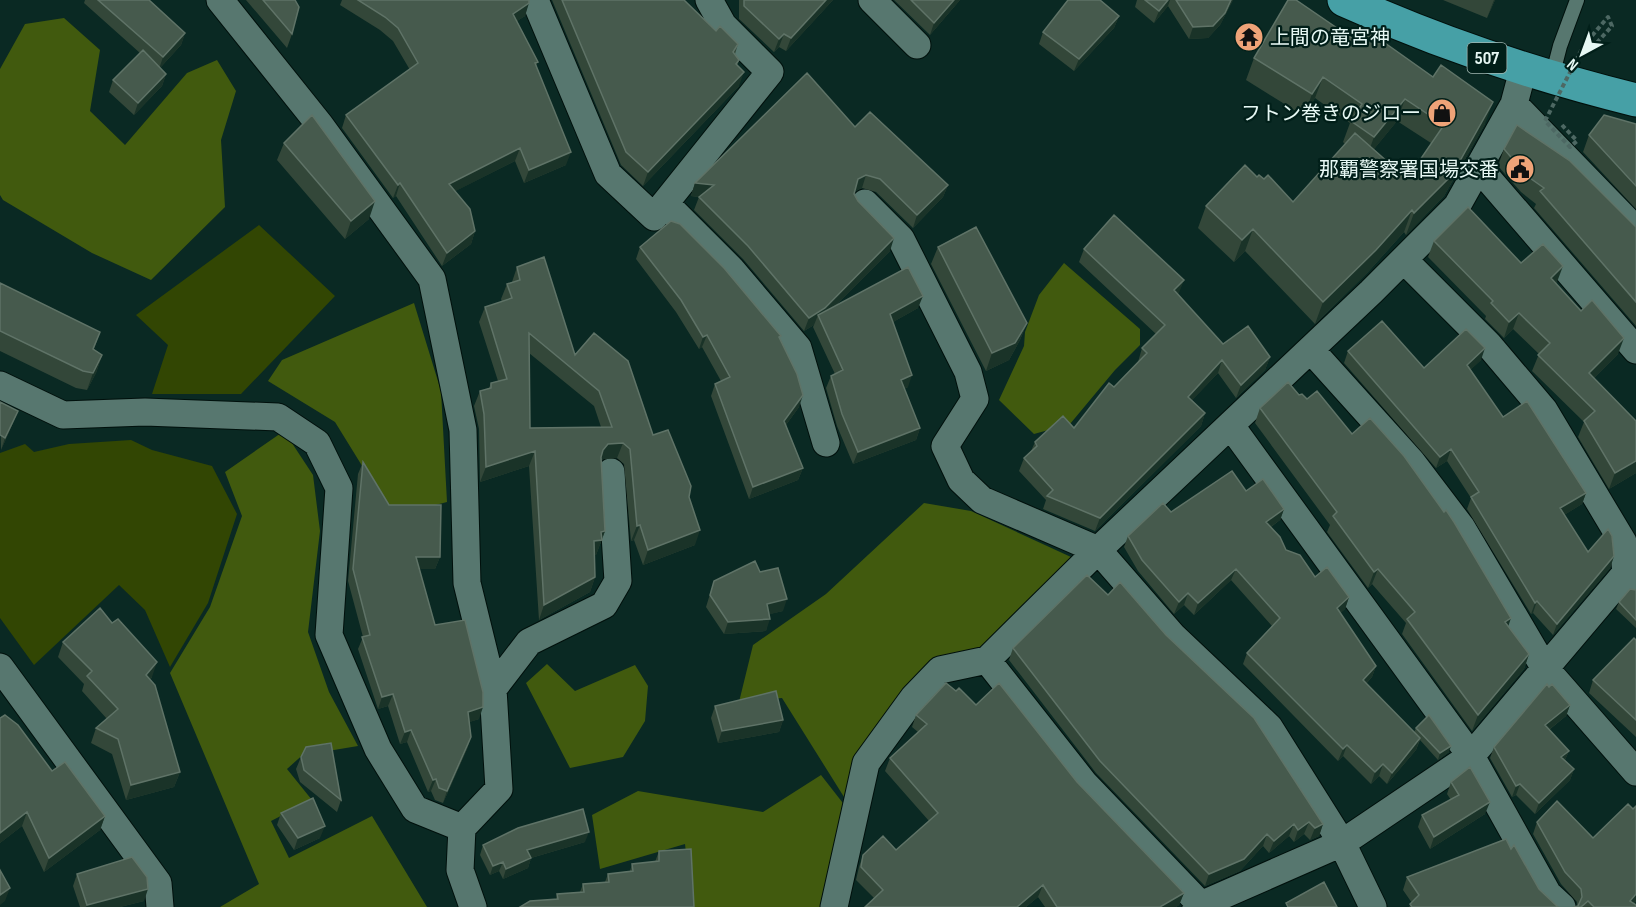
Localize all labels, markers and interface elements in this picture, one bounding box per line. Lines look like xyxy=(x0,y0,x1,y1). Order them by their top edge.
temple icon: 上間の竜宮神 xyxy=(1233,21,1265,53)
north arrow xyxy=(1552,24,1612,84)
place label: 上間の竜宮神 xyxy=(1270,26,1390,50)
road number: 507 xyxy=(1468,43,1506,73)
text: N xyxy=(1564,54,1583,74)
shop icon: フトン巻きのジロー xyxy=(1426,97,1458,129)
place label: フトン巻きのジロー xyxy=(1241,102,1421,126)
public building icon: 那覇警察署国場交番 xyxy=(1504,153,1536,185)
place label: 那覇警察署国場交番 xyxy=(1319,158,1499,182)

